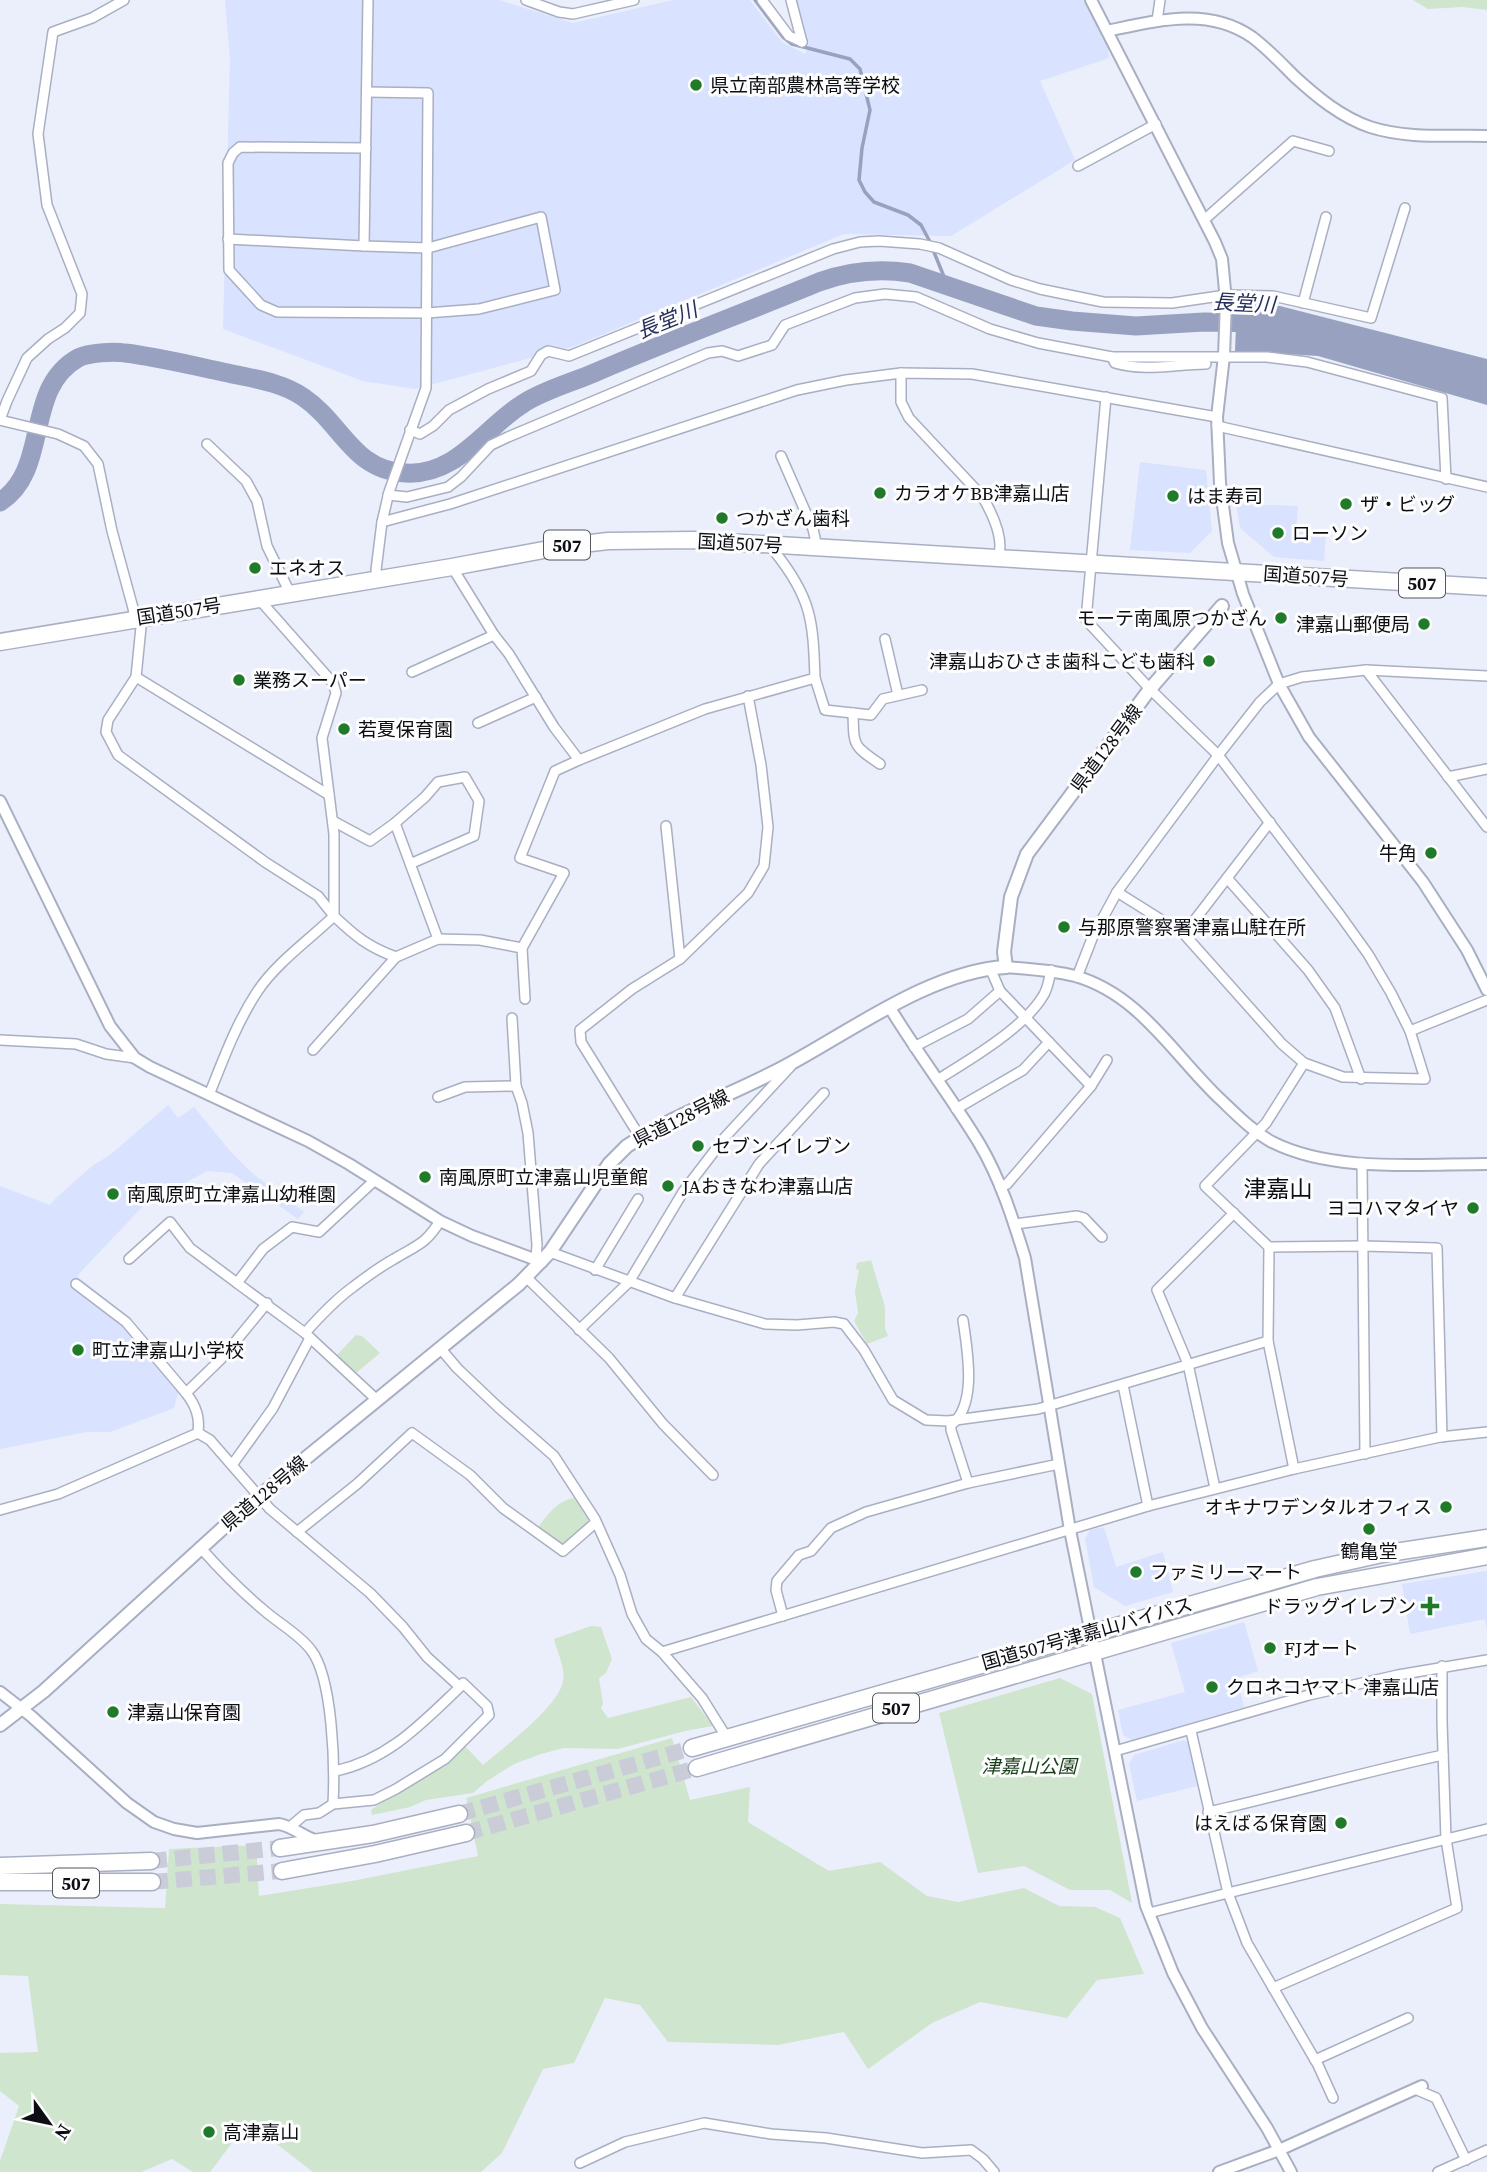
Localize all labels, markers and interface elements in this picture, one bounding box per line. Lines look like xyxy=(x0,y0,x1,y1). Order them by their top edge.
place label: 県立南部農林高等学校 xyxy=(710,72,900,98)
marker: 県立南部農林高等学校 xyxy=(688,77,704,93)
water label: 長堂川 xyxy=(1212,287,1278,319)
water label: 長堂川 xyxy=(632,294,703,345)
place label: カラオケBB津嘉山店 xyxy=(894,480,1069,506)
place label: はま寿司 xyxy=(1187,483,1263,509)
marker: カラオケBB津嘉山店 xyxy=(872,485,888,501)
marker: はま寿司 xyxy=(1165,488,1181,504)
place label: ザ・ビッグ xyxy=(1360,491,1455,517)
marker: ザ・ビッグ xyxy=(1338,496,1354,512)
place label: つかざん歯科 xyxy=(736,505,850,531)
marker: つかざん歯科 xyxy=(714,510,730,526)
place label: ローソン xyxy=(1292,520,1368,546)
marker: ローソン xyxy=(1270,525,1286,541)
street label: 国道507号 xyxy=(697,528,783,558)
road number: 507 xyxy=(544,530,590,560)
place label: エネオス xyxy=(269,555,345,581)
marker: エネオス xyxy=(247,560,263,576)
street label: 国道507号 xyxy=(1262,560,1350,592)
road number: 507 xyxy=(1399,568,1445,598)
street label: 国道507号 xyxy=(135,591,223,631)
place label: モーテ南風原つかざん xyxy=(1077,605,1267,631)
marker: モーテ南風原つかざん xyxy=(1273,610,1289,626)
place label: 津嘉山郵便局 xyxy=(1296,611,1410,637)
marker: 津嘉山郵便局 xyxy=(1416,616,1432,632)
place label: 津嘉山おひさま歯科こども歯科 xyxy=(929,648,1195,674)
marker: 津嘉山おひさま歯科こども歯科 xyxy=(1201,653,1217,669)
place label: 業務スーパー xyxy=(253,667,367,693)
marker: 業務スーパー xyxy=(231,672,247,688)
street label: 県道128号線 xyxy=(1064,698,1148,798)
place label: 若夏保育園 xyxy=(358,716,453,742)
marker: 若夏保育園 xyxy=(336,721,352,737)
place label: 牛角 xyxy=(1379,840,1417,866)
marker: 牛角 xyxy=(1423,845,1439,861)
place label: 与那原警察署津嘉山駐在所 xyxy=(1078,914,1306,940)
marker: 与那原警察署津嘉山駐在所 xyxy=(1056,919,1072,935)
street label: 県道128号線 xyxy=(629,1083,733,1153)
place label: セブン-イレブン xyxy=(712,1133,851,1159)
marker: セブン-イレブン xyxy=(690,1138,706,1154)
place label: 南風原町立津嘉山児童館 xyxy=(439,1164,648,1190)
marker: 南風原町立津嘉山児童館 xyxy=(417,1169,433,1185)
place label: JAおきなわ津嘉山店 xyxy=(681,1173,853,1199)
district label: 津嘉山 xyxy=(1244,1173,1313,1205)
marker: JAおきなわ津嘉山店 xyxy=(660,1178,676,1194)
place label: 南風原町立津嘉山幼稚園 xyxy=(127,1181,336,1207)
marker: 南風原町立津嘉山幼稚園 xyxy=(105,1186,121,1202)
place label: ヨコハマタイヤ xyxy=(1327,1195,1459,1221)
marker: ヨコハマタイヤ xyxy=(1465,1200,1481,1216)
place label: 町立津嘉山小学校 xyxy=(92,1337,244,1363)
marker: 町立津嘉山小学校 xyxy=(70,1342,86,1358)
street label: 県道128号線 xyxy=(216,1449,312,1537)
place label: オキナワデンタルオフィス xyxy=(1204,1494,1432,1520)
marker: オキナワデンタルオフィス xyxy=(1438,1499,1454,1515)
marker: 鶴亀堂 xyxy=(1361,1521,1377,1537)
place label: 鶴亀堂 xyxy=(1340,1538,1398,1564)
place label: ファミリーマート xyxy=(1150,1559,1302,1585)
marker: ファミリーマート xyxy=(1128,1564,1144,1580)
street label: 国道507号津嘉山バイパス xyxy=(979,1590,1195,1676)
place label: ドラッグイレブン xyxy=(1264,1593,1416,1619)
marker: ドラッグイレブン xyxy=(1422,1598,1438,1614)
place label: FJオート xyxy=(1284,1635,1359,1661)
marker: FJオート xyxy=(1262,1640,1278,1656)
place label: クロネコヤマト 津嘉山店 xyxy=(1226,1674,1439,1700)
marker: クロネコヤマト 津嘉山店 xyxy=(1204,1679,1220,1695)
road number: 507 xyxy=(873,1694,919,1722)
place label: 津嘉山保育園 xyxy=(127,1699,241,1725)
marker: 津嘉山保育園 xyxy=(105,1704,121,1720)
park label: 津嘉山公園 xyxy=(981,1753,1079,1779)
place label: はえばる保育園 xyxy=(1194,1810,1327,1836)
marker: はえばる保育園 xyxy=(1333,1815,1349,1831)
road number: 507 xyxy=(53,1868,99,1898)
north arrow xyxy=(14,2088,84,2158)
text: N xyxy=(48,2119,78,2145)
place label: 高津嘉山 xyxy=(223,2119,299,2145)
marker: 高津嘉山 xyxy=(201,2124,217,2140)

